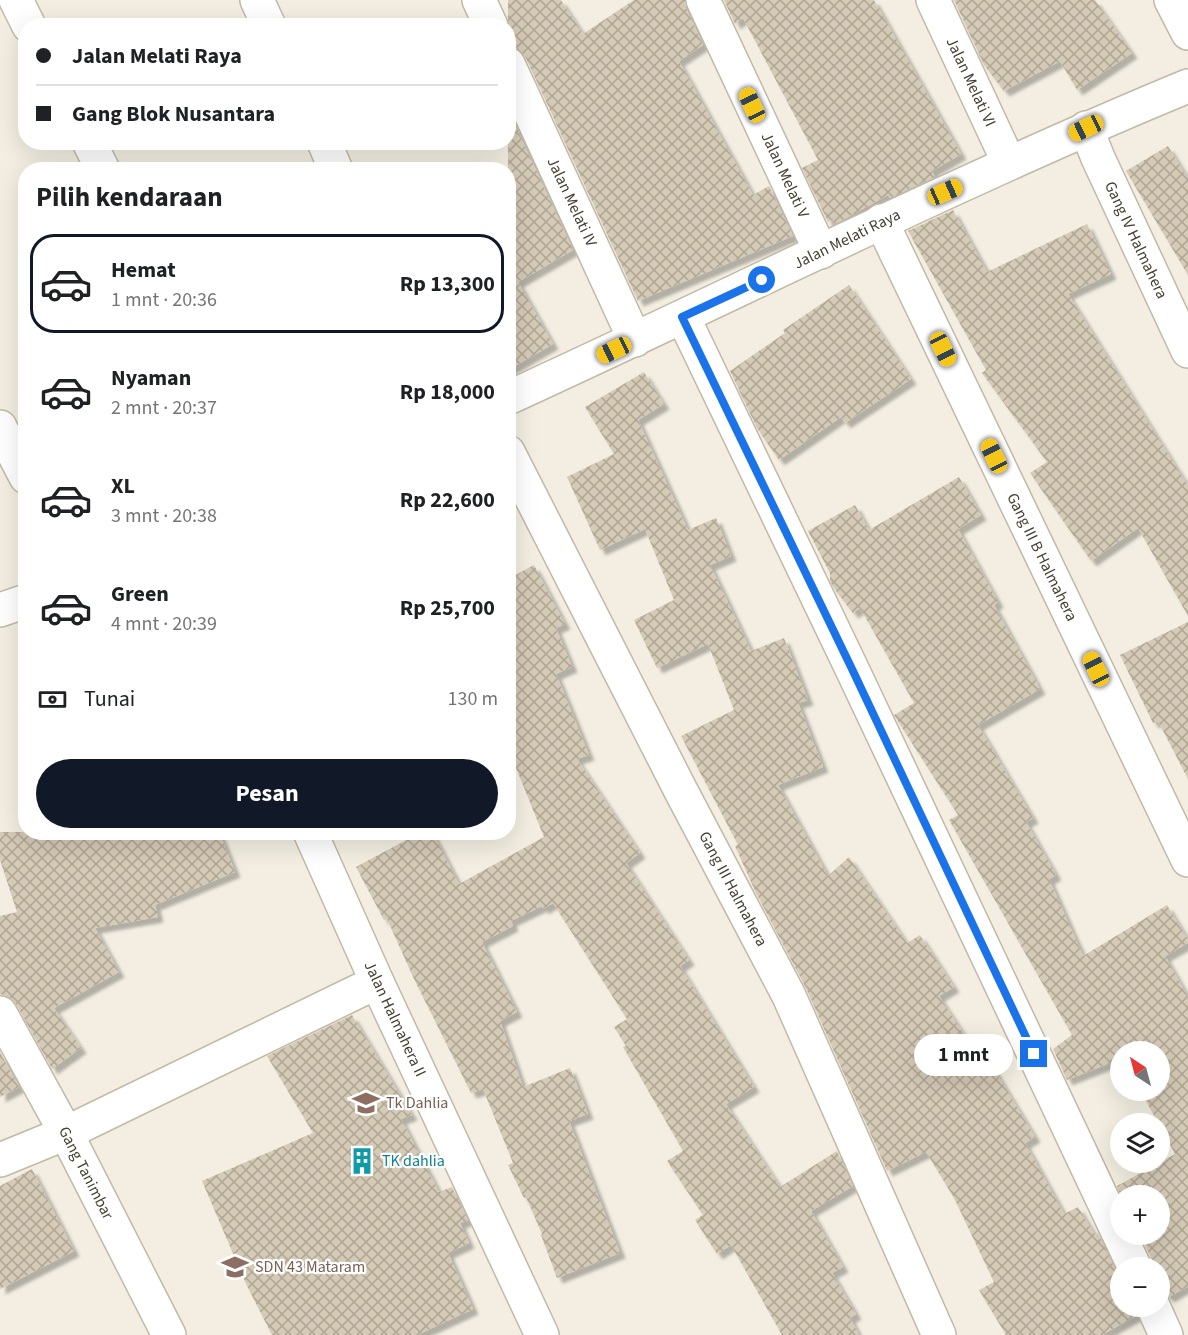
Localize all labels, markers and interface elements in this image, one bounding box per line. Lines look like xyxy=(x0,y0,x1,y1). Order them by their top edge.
street label: Jalan Melati VI xyxy=(941,34,1001,130)
text: Jalan Melati Raya xyxy=(72,40,242,72)
car xyxy=(736,85,768,125)
text: Gang Blok Nusantara xyxy=(72,98,275,130)
car xyxy=(1066,112,1106,144)
street label: Jalan Melati V xyxy=(756,129,815,222)
street label: Jalan Melati IV xyxy=(542,154,603,251)
car xyxy=(925,176,965,208)
text: Pilih kendaraan xyxy=(36,178,223,217)
street label: Gang IV Halmahera xyxy=(1099,178,1173,302)
street label: Jalan Melati Raya xyxy=(790,204,904,274)
text: Hemat xyxy=(111,254,176,286)
icon: car xyxy=(39,257,93,311)
route start xyxy=(748,266,775,293)
text: Rp 13,300 xyxy=(400,268,495,300)
text: 1 mnt · 20:36 xyxy=(111,286,217,314)
car xyxy=(927,329,959,369)
car xyxy=(594,334,634,366)
text: Nyaman xyxy=(111,362,191,394)
icon: car xyxy=(39,365,93,419)
text: Rp 18,000 xyxy=(400,376,495,408)
text: 2 mnt · 20:37 xyxy=(111,394,217,422)
car xyxy=(978,436,1010,476)
text: XL xyxy=(111,470,135,502)
icon: car xyxy=(39,473,93,527)
text: Rp 22,600 xyxy=(400,484,495,516)
street label: Gang III B Halmahera xyxy=(1001,489,1083,625)
text: 3 mnt · 20:38 xyxy=(111,502,217,530)
text: Green xyxy=(111,578,169,610)
icon: car xyxy=(39,581,93,635)
text: Rp 25,700 xyxy=(400,592,495,624)
text: 4 mnt · 20:39 xyxy=(111,610,217,638)
car xyxy=(1080,649,1112,689)
icon: cash xyxy=(36,683,69,716)
text: Tunai xyxy=(84,683,135,715)
text: 130 m xyxy=(448,685,498,713)
button: Pesan xyxy=(36,759,498,828)
street label: Gang III Halmahera xyxy=(693,828,773,950)
street label: Jalan Halmahera II xyxy=(359,958,431,1080)
callout: 1 mnt xyxy=(914,1033,1013,1075)
route end xyxy=(1020,1040,1047,1067)
text: 1 mnt xyxy=(938,1041,989,1069)
north arrow xyxy=(1110,1041,1170,1101)
map controls xyxy=(1110,1041,1170,1317)
school or university icon: Tk Dahlia xyxy=(351,1088,381,1118)
place label: Tk Dahlia xyxy=(386,1092,448,1114)
button: layers xyxy=(1110,1113,1170,1173)
street label: Gang Tanimbar xyxy=(53,1123,119,1224)
building icon: TK dahlia xyxy=(347,1146,377,1176)
place label: TK dahlia xyxy=(382,1150,445,1172)
button: + xyxy=(1110,1185,1170,1245)
school or university icon: SDN 43 Mataram xyxy=(220,1252,250,1282)
place label: SDN 43 Mataram xyxy=(255,1256,365,1278)
button: − xyxy=(1110,1257,1170,1317)

